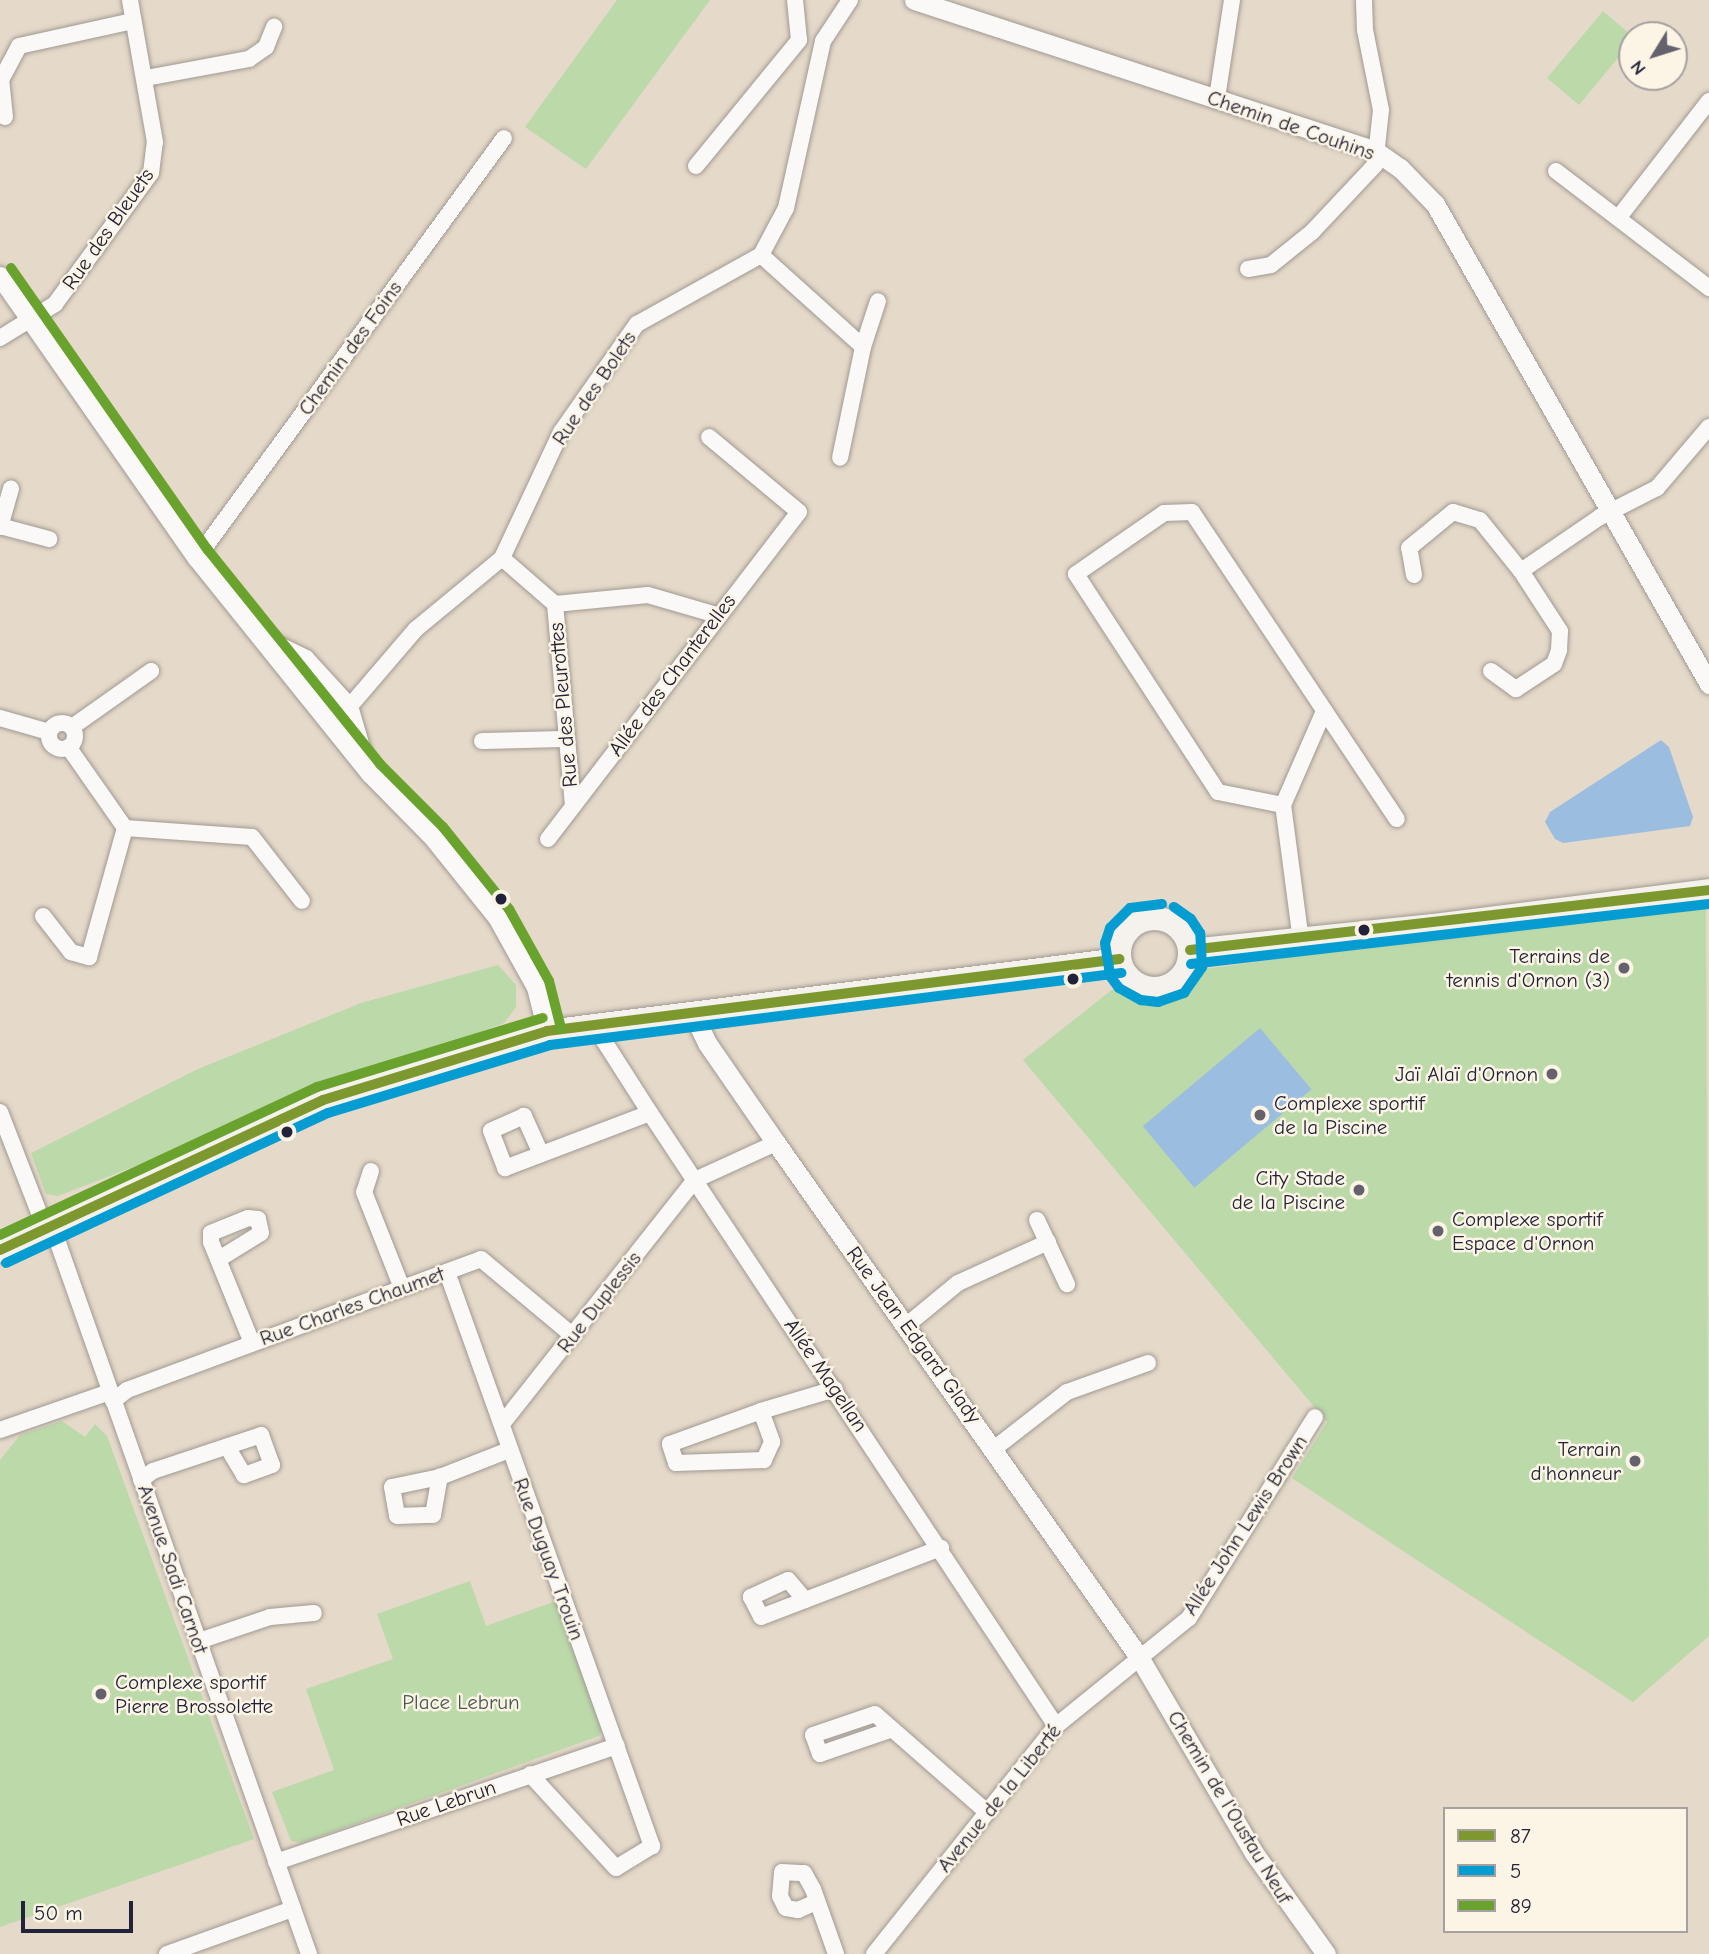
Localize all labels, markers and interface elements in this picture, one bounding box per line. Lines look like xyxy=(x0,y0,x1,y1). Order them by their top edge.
north arrow xyxy=(1618,21,1688,91)
text: N xyxy=(1626,56,1651,79)
street label: Chemin de Couhins xyxy=(1204,85,1378,165)
street label: Rue des Bleuets xyxy=(57,163,159,295)
street label: Chemin des Foins xyxy=(293,276,407,420)
street label: Rue des Bolets xyxy=(547,326,641,450)
street label: Allée des Chanterelles xyxy=(603,589,741,761)
street label: Rue des Pleurottes xyxy=(543,622,583,788)
unlabelled marker xyxy=(494,892,508,906)
unlabelled marker xyxy=(1357,923,1371,937)
place label: Terrains de tennis d'Ornon (3) xyxy=(1447,943,1610,993)
marker: Terrains de tennis d'Ornon (3) xyxy=(1616,960,1632,976)
unlabelled marker xyxy=(1066,972,1080,986)
place label: Jaï Alaï d'Ornon xyxy=(1395,1061,1538,1087)
marker: Jaï Alaï d'Ornon xyxy=(1544,1066,1560,1082)
place label: Complexe sportif de la Piscine xyxy=(1274,1090,1425,1140)
marker: Complexe sportif de la Piscine xyxy=(1252,1107,1268,1123)
unlabelled marker xyxy=(280,1125,294,1139)
place label: City Stade de la Piscine xyxy=(1232,1165,1345,1215)
marker: City Stade de la Piscine xyxy=(1351,1182,1367,1198)
place label: Complexe sportif Espace d'Ornon xyxy=(1452,1206,1603,1256)
marker: Complexe sportif Espace d'Ornon xyxy=(1430,1223,1446,1239)
street label: Rue Jean Edgard Glady xyxy=(841,1241,987,1429)
street label: Rue Duplessis xyxy=(552,1246,646,1358)
street label: Rue Charles Chaumet xyxy=(256,1261,448,1351)
street label: Allée Magellan xyxy=(779,1314,873,1436)
street label: Allée John Lewis Brown xyxy=(1177,1430,1313,1620)
place label: Terrain d'honneur xyxy=(1531,1436,1621,1486)
marker: Terrain d'honneur xyxy=(1627,1453,1643,1469)
street label: Rue Duguay Trouin xyxy=(508,1474,590,1644)
street label: Avenue Sadi Carnot xyxy=(132,1481,214,1657)
place label: Complexe sportif Pierre Brossolette xyxy=(115,1669,273,1719)
marker: Complexe sportif Pierre Brossolette xyxy=(93,1686,109,1702)
park label: Place Lebrun xyxy=(402,1689,520,1715)
street label: Chemin de l'Oustau Neuf xyxy=(1162,1706,1298,1908)
street label: Avenue de la Liberté xyxy=(932,1719,1066,1877)
street label: Rue Lebrun xyxy=(393,1774,499,1832)
legend xyxy=(1443,1807,1688,1933)
text: 87 xyxy=(1510,1824,1531,1848)
text: 5 xyxy=(1510,1859,1521,1883)
scale bar xyxy=(24,1888,136,1932)
text: 89 xyxy=(1510,1894,1532,1918)
text: 50 m xyxy=(34,1901,83,1925)

